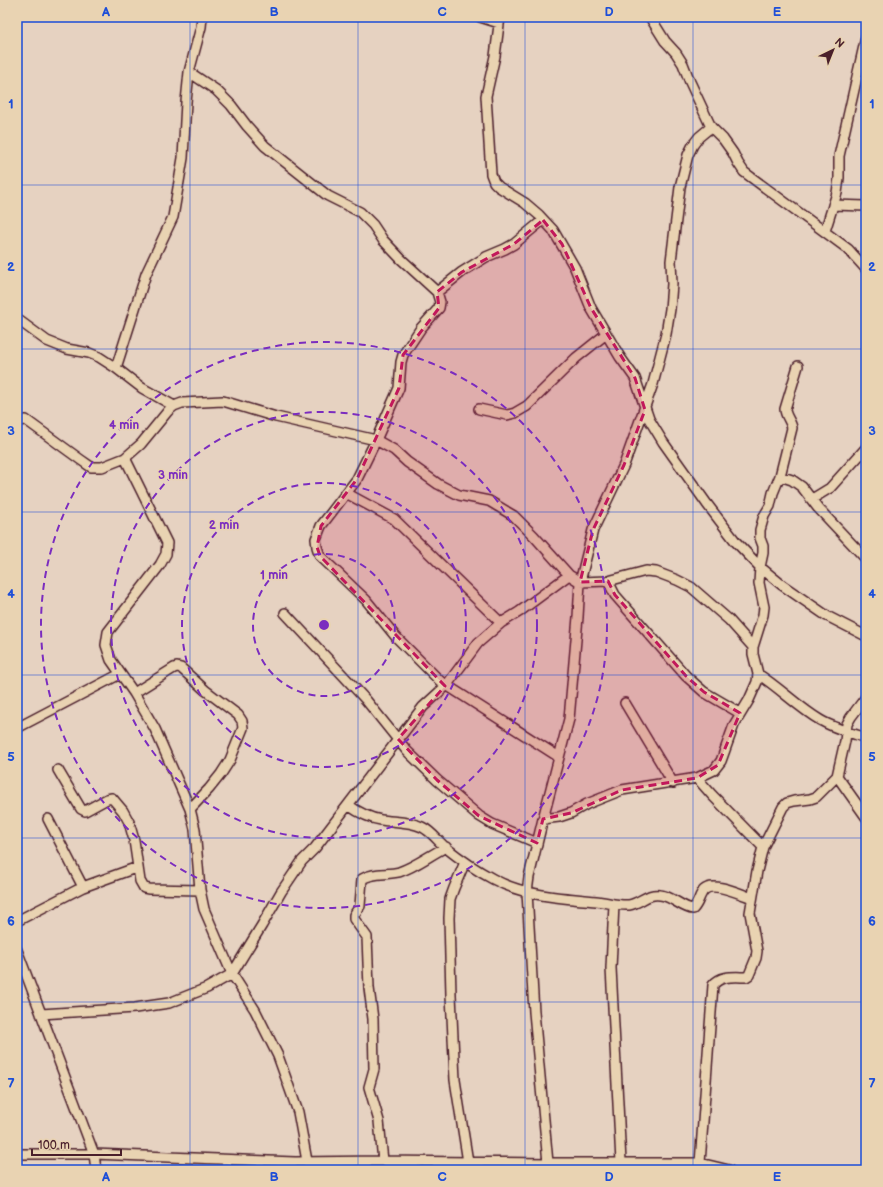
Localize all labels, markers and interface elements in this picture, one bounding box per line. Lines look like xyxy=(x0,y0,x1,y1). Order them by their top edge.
text: A xyxy=(101,4,110,20)
text: B xyxy=(269,4,279,20)
text: C xyxy=(437,4,447,20)
text: D xyxy=(604,4,614,20)
text: E xyxy=(773,4,782,20)
north arrow xyxy=(813,30,853,70)
text: N xyxy=(832,35,847,51)
text: 1 xyxy=(8,96,14,112)
text: 1 xyxy=(869,96,875,112)
text: 2 xyxy=(7,259,15,275)
text: 2 xyxy=(868,259,876,275)
text: 4 min xyxy=(109,418,139,433)
text: 3 xyxy=(7,423,15,439)
text: 3 xyxy=(868,423,876,439)
text: 3 min xyxy=(158,468,188,483)
text: 2 min xyxy=(209,518,239,533)
text: 1 min xyxy=(260,568,288,583)
text: 4 xyxy=(7,586,15,602)
text: 4 xyxy=(868,586,876,602)
centre of rings xyxy=(317,618,331,632)
text: 5 xyxy=(7,749,15,765)
text: 5 xyxy=(868,749,876,765)
text: 6 xyxy=(7,913,15,929)
text: 6 xyxy=(868,913,876,929)
text: 7 xyxy=(7,1076,15,1092)
text: 7 xyxy=(868,1076,876,1092)
scale bar xyxy=(32,1131,121,1157)
text: 100 m xyxy=(38,1138,70,1153)
text: A xyxy=(101,1169,110,1185)
text: B xyxy=(269,1169,279,1185)
text: C xyxy=(437,1169,447,1185)
text: D xyxy=(604,1169,614,1185)
text: E xyxy=(773,1169,782,1185)

